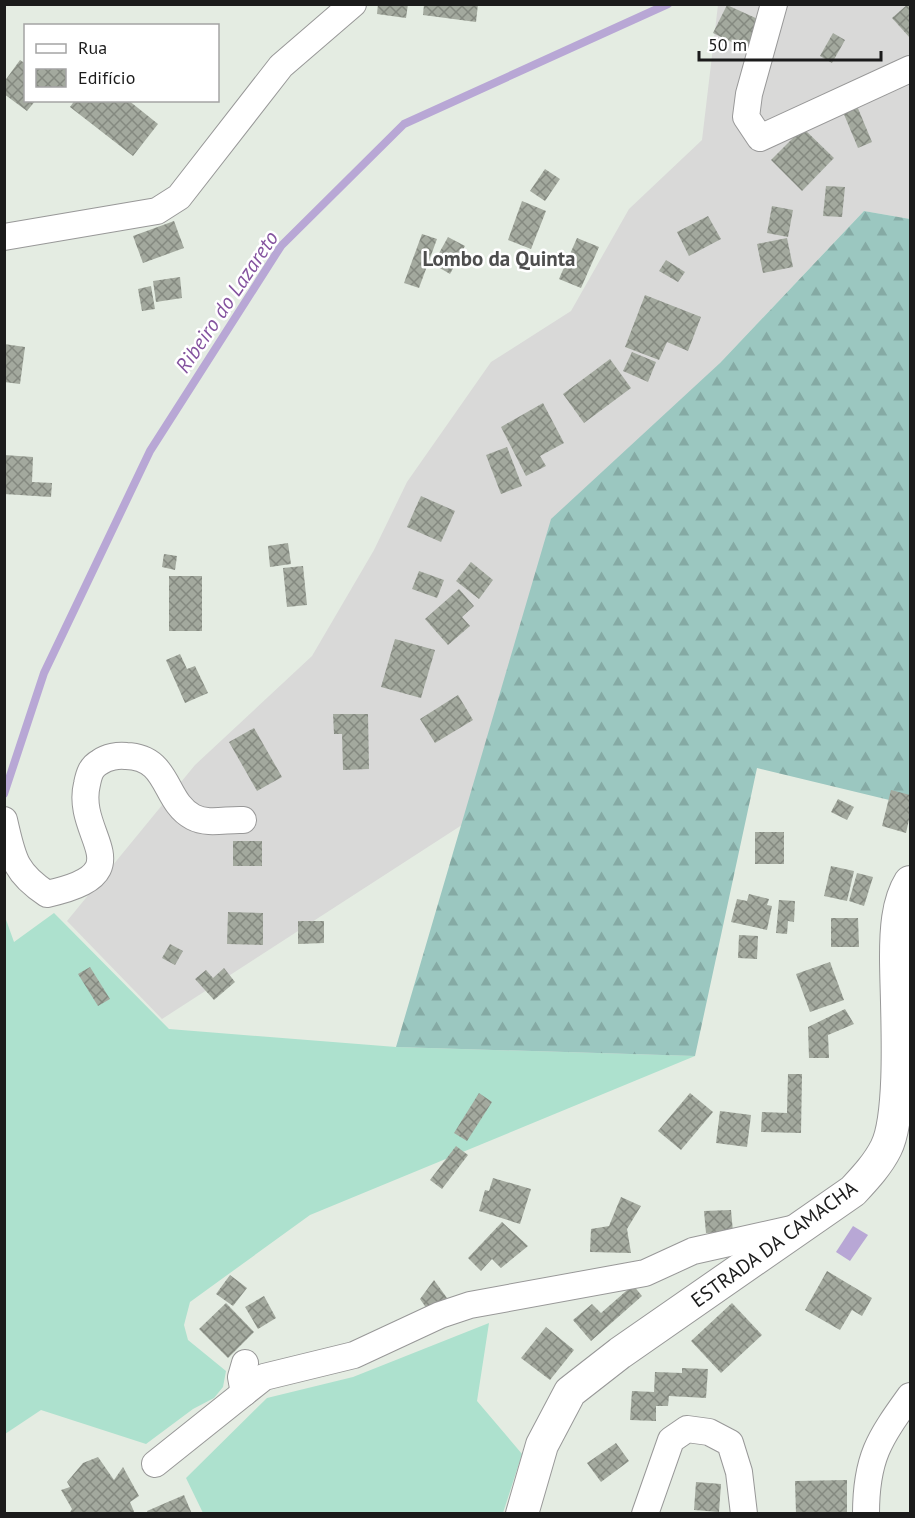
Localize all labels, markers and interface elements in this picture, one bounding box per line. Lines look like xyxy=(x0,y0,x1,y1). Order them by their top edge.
legend xyxy=(24,24,219,102)
scale bar xyxy=(699,24,880,62)
text: 50 m xyxy=(708,33,747,56)
text: Rua xyxy=(78,36,107,59)
text: Edifício xyxy=(78,66,135,89)
water label: Ribeiro do Lazareto xyxy=(169,226,284,378)
district label: Lombo da Quinta xyxy=(422,245,576,272)
street label: ESTRADA DA CAMACHA xyxy=(686,1175,862,1313)

